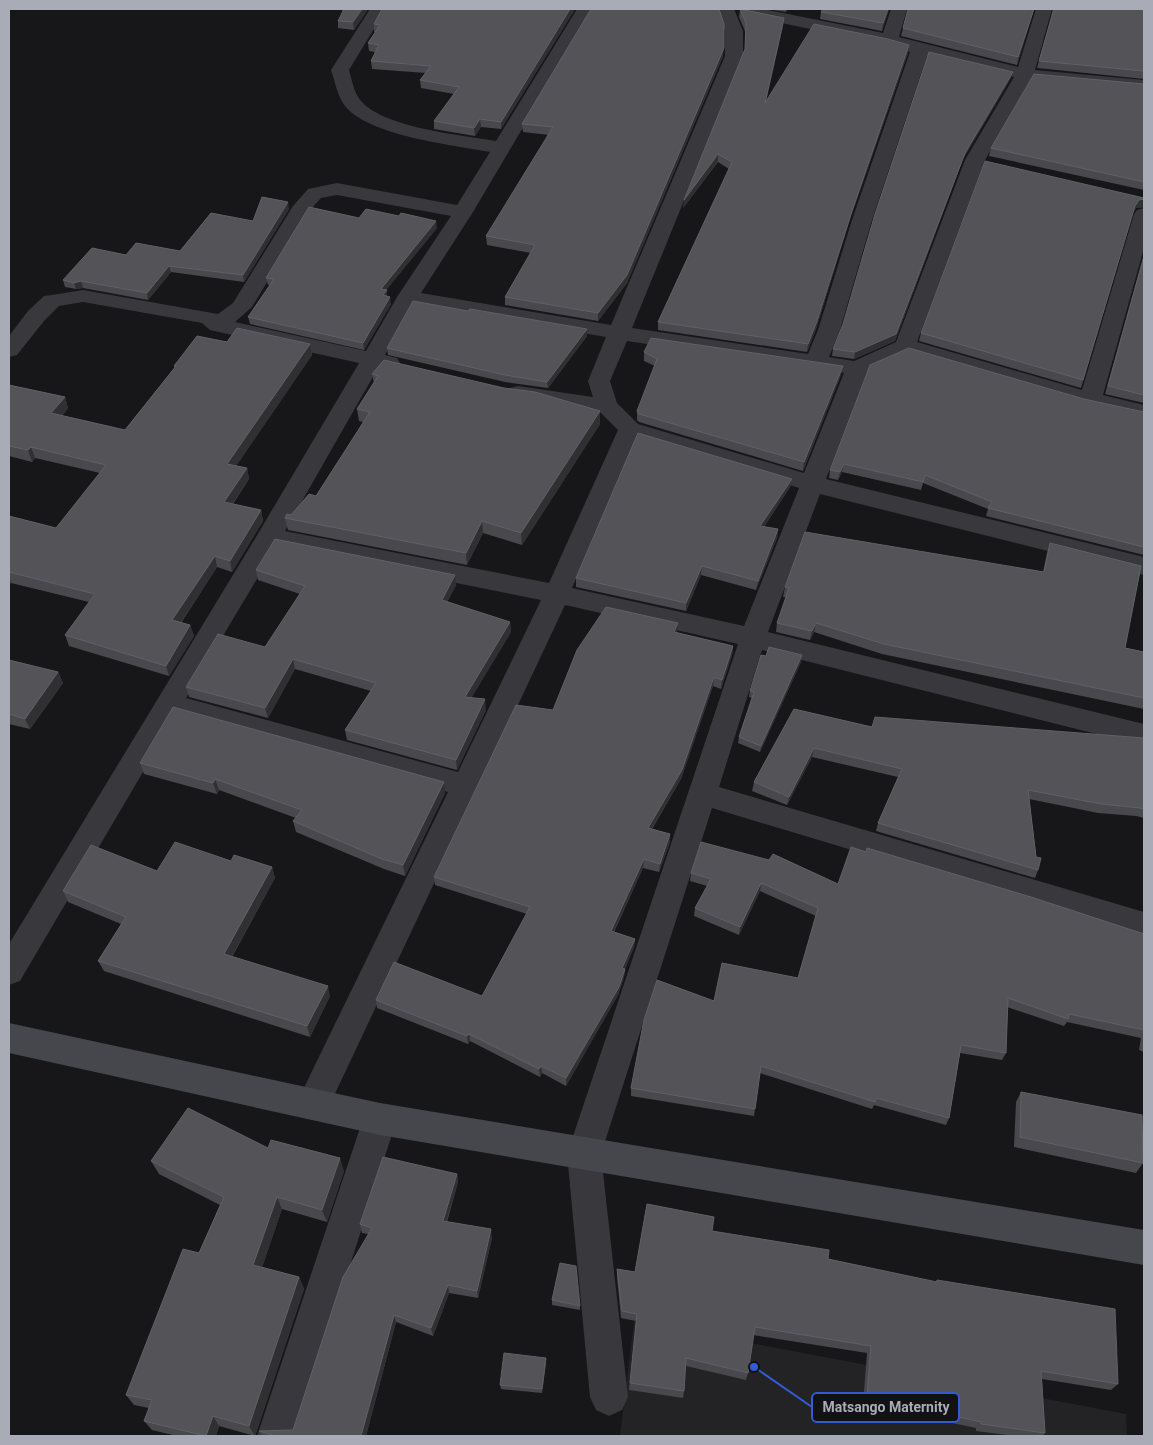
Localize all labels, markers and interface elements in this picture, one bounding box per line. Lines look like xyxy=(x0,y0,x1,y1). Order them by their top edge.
callout: Matsango Maternity xyxy=(812,1393,959,1422)
text: Matsango Maternity xyxy=(823,1399,950,1415)

